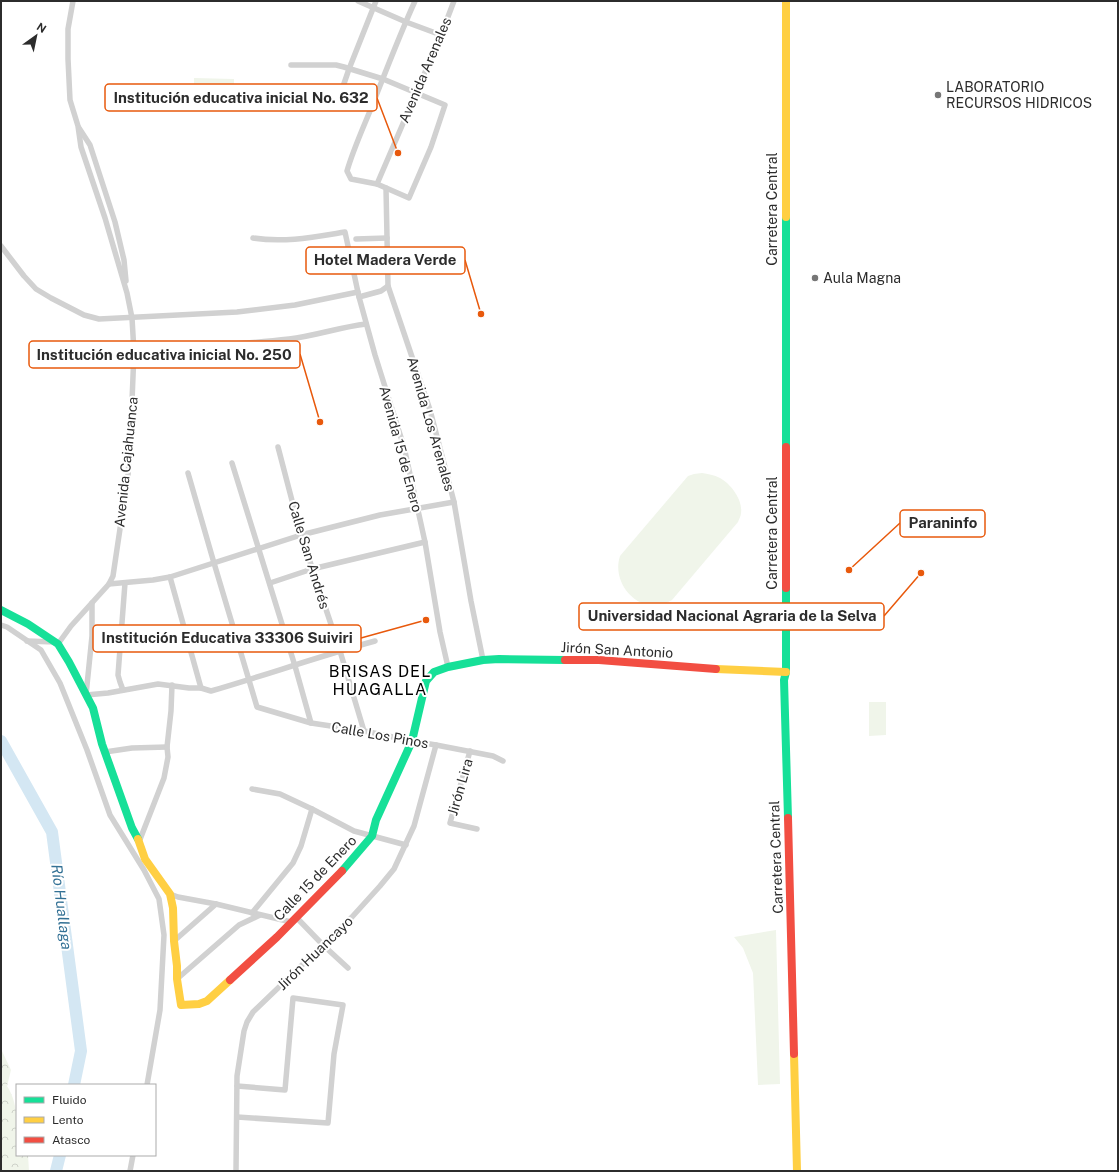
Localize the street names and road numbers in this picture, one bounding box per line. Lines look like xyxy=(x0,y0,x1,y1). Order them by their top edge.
street label: Avenida Arenales xyxy=(396,15,454,125)
street label: Carretera Central xyxy=(764,152,780,266)
street label: Avenida Los Arenales xyxy=(404,355,458,493)
street label: Avenida 15 de Enero xyxy=(376,384,426,514)
street label: Avenida Cajahuanca xyxy=(111,396,141,528)
street label: Carretera Central xyxy=(764,476,780,590)
street label: Calle San Andrés xyxy=(285,499,333,611)
street label: Jirón San Antonio xyxy=(560,639,674,661)
street label: Calle Los Pinos xyxy=(330,719,430,751)
street label: Jirón Lira xyxy=(444,757,476,817)
street label: Carretera Central xyxy=(766,800,786,914)
street label: Calle 15 de Enero xyxy=(270,832,360,924)
street label: Jirón Huancayo xyxy=(274,913,356,993)

